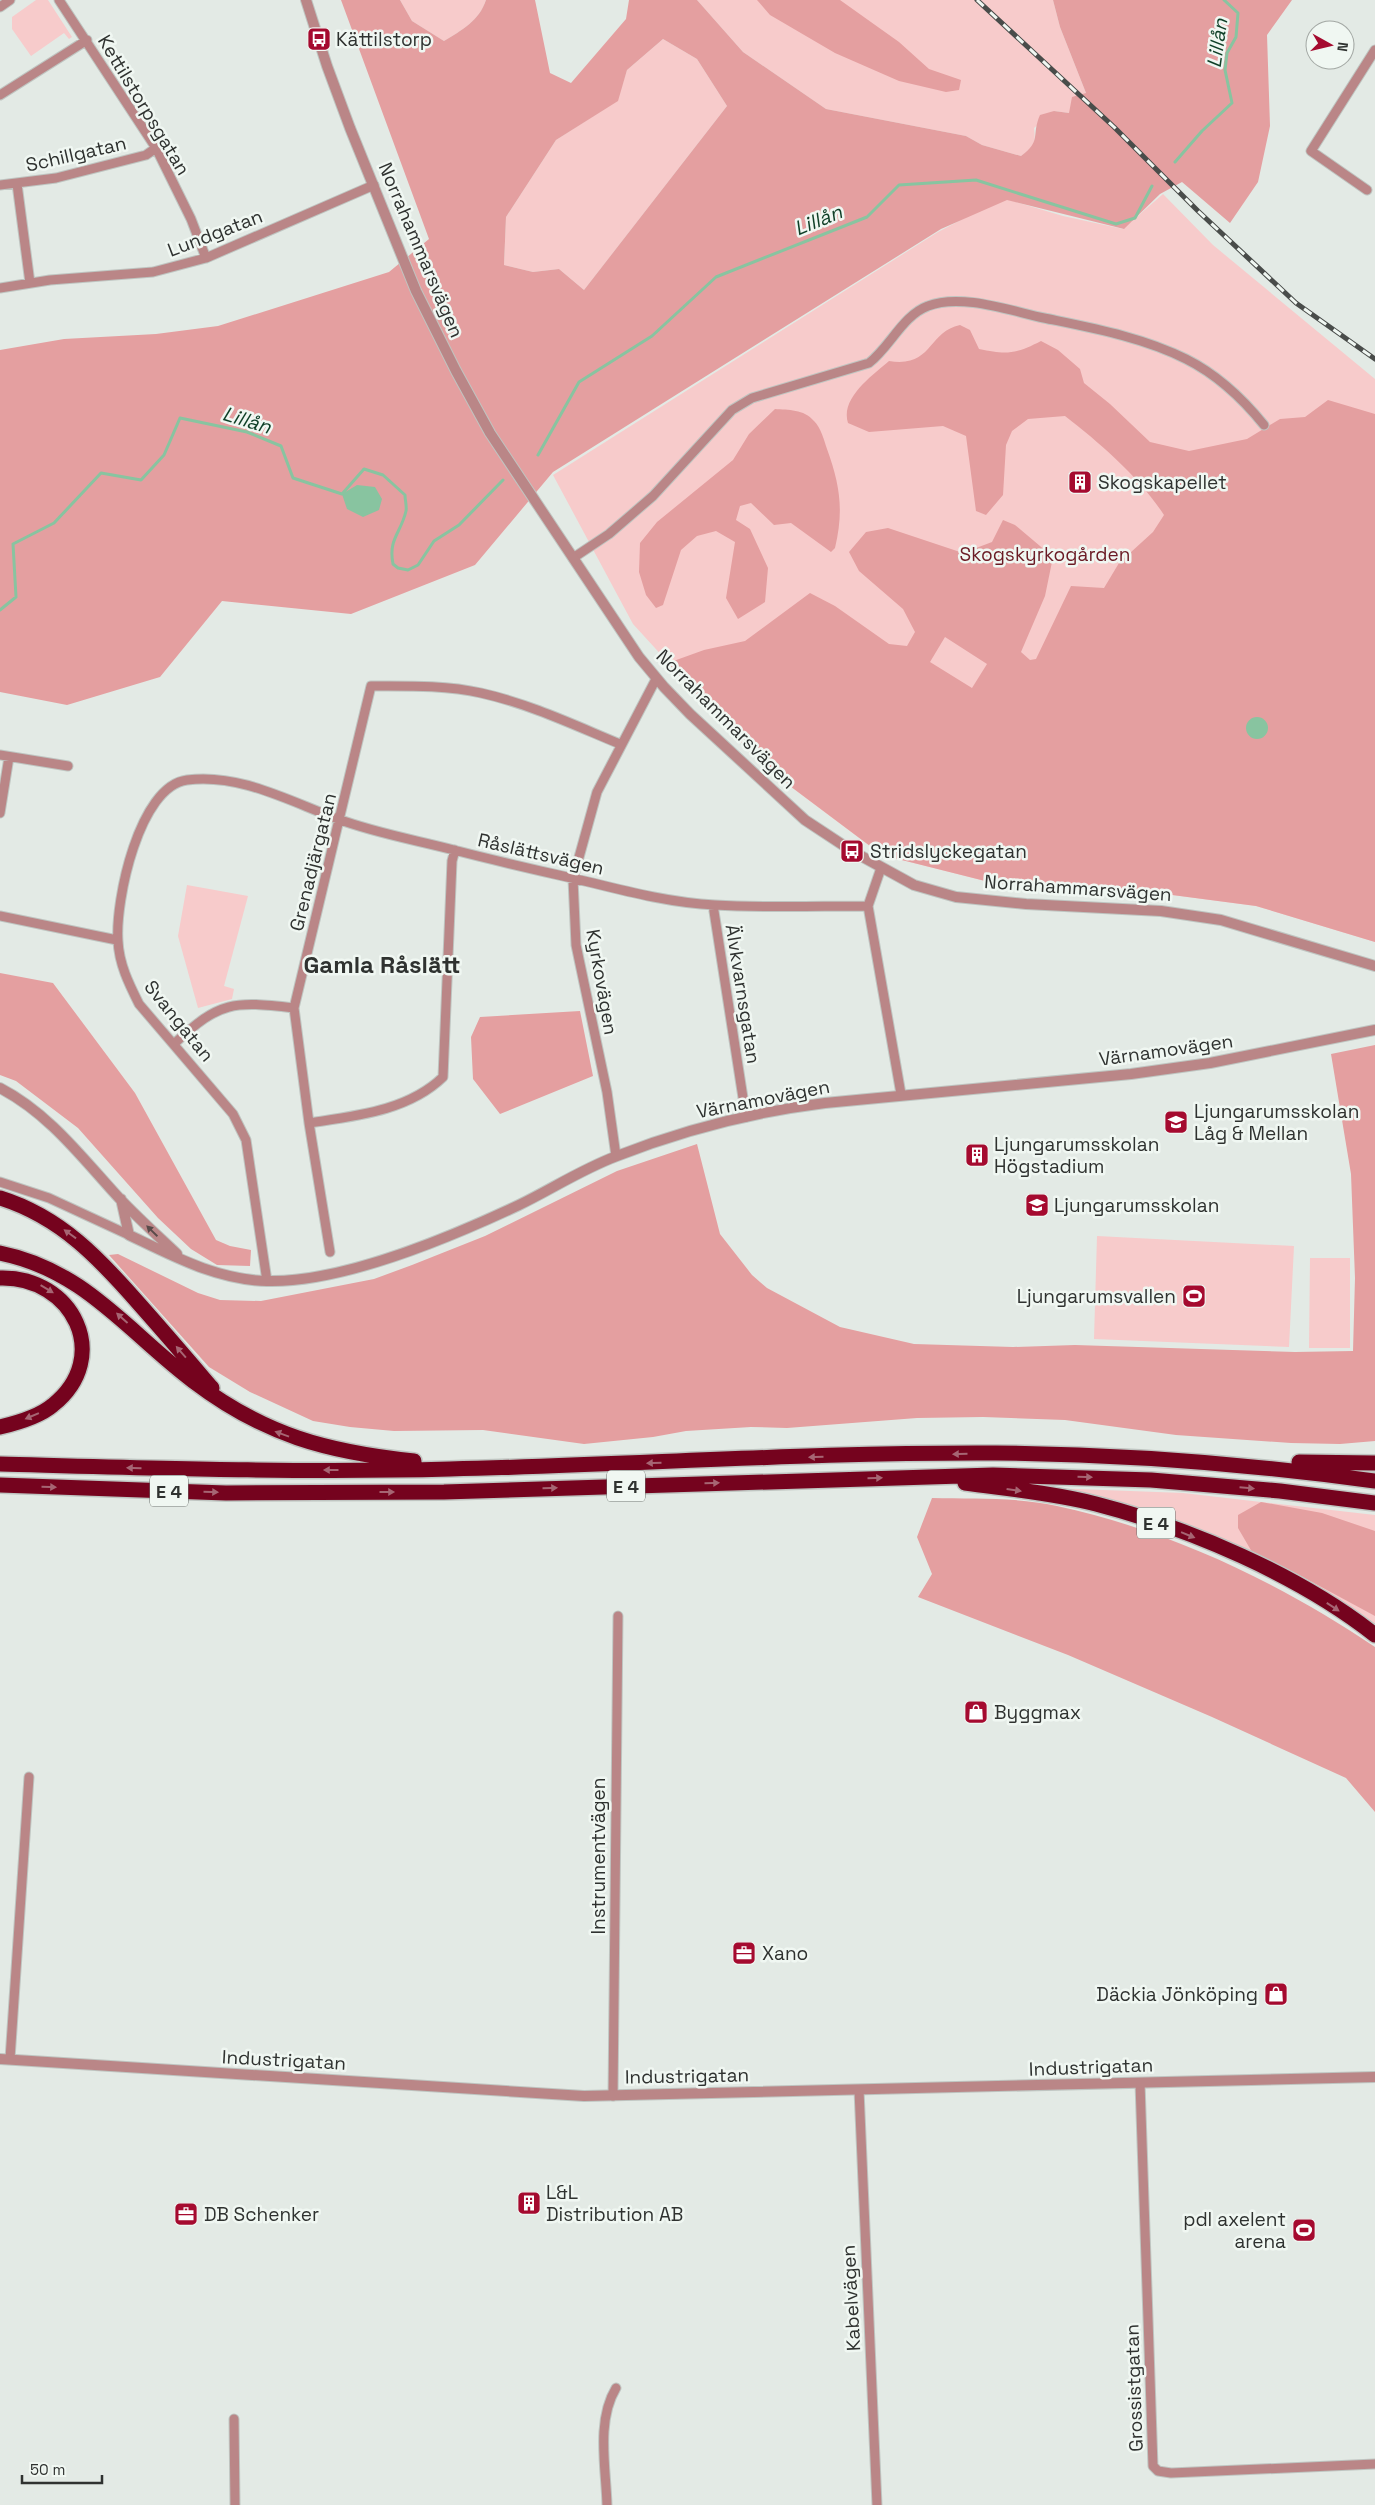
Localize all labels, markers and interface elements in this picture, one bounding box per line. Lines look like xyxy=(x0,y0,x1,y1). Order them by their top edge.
water label: Lillån xyxy=(1201,16,1233,69)
north arrow xyxy=(1305,20,1355,70)
bus stop icon: Kättilstorp xyxy=(306,26,332,52)
place label: Kättilstorp xyxy=(336,27,432,52)
street label: Kettilstorpsgatan xyxy=(92,30,196,180)
text: N xyxy=(1333,41,1352,53)
street label: Schillgatan xyxy=(23,130,129,178)
street label: Norrahammarsvägen xyxy=(373,159,469,341)
water label: Lillån xyxy=(790,198,846,241)
street label: Lundgatan xyxy=(164,203,266,263)
water label: Lillån xyxy=(220,400,275,440)
building icon: Skogskapellet xyxy=(1067,469,1093,495)
place label: Skogskapellet xyxy=(1098,470,1227,495)
park label: Skogskyrkogården xyxy=(960,542,1130,567)
street label: Norrahammarsvägen xyxy=(651,644,801,794)
street label: Grenadjärgatan xyxy=(284,790,342,934)
street label: Råslättsvägen xyxy=(476,827,606,881)
bus stop icon: Stridslyckegatan xyxy=(839,838,865,864)
place label: Stridslyckegatan xyxy=(870,839,1027,864)
street label: Norrahammarsvägen xyxy=(983,869,1173,907)
street label: Älvkvarnsgatan xyxy=(720,923,766,1065)
street label: Kyrkovägen xyxy=(580,927,624,1037)
district label: Gamla Råslätt xyxy=(303,949,461,980)
street label: Svangatan xyxy=(138,975,220,1067)
street label: Värnamovägen xyxy=(1097,1028,1235,1072)
street label: Värnamovägen xyxy=(694,1074,832,1124)
place label: Ljungarumsskolan Låg & Mellan xyxy=(1194,1099,1359,1146)
school or university icon: Ljungarumsskolan Låg & Mellan xyxy=(1163,1109,1189,1135)
place label: Ljungarumsskolan Högstadium xyxy=(994,1132,1159,1179)
building icon: Ljungarumsskolan Högstadium xyxy=(964,1142,990,1168)
school or university icon: Ljungarumsskolan xyxy=(1024,1192,1050,1218)
place label: Ljungarumsskolan xyxy=(1054,1193,1219,1218)
one-way arrow xyxy=(147,1225,159,1237)
one-way arrow xyxy=(64,1228,77,1239)
sports icon: Ljungarumsvallen xyxy=(1181,1283,1207,1309)
one-way arrow xyxy=(40,1284,53,1293)
place label: Ljungarumsvallen xyxy=(1017,1284,1176,1309)
one-way arrow xyxy=(116,1312,128,1324)
one-way arrow xyxy=(175,1345,186,1358)
one-way arrow xyxy=(24,1412,39,1420)
one-way arrow xyxy=(275,1430,290,1437)
one-way arrow xyxy=(952,1450,968,1458)
one-way arrow xyxy=(808,1453,824,1461)
one-way arrow xyxy=(645,1459,661,1467)
one-way arrow xyxy=(126,1463,142,1471)
one-way arrow xyxy=(323,1466,339,1474)
road number: E 4 xyxy=(607,1470,645,1502)
one-way arrow xyxy=(867,1474,883,1482)
one-way arrow xyxy=(1077,1474,1093,1482)
road number: E 4 xyxy=(150,1475,188,1506)
one-way arrow xyxy=(704,1479,720,1487)
one-way arrow xyxy=(41,1483,57,1491)
one-way arrow xyxy=(542,1484,558,1492)
one-way arrow xyxy=(1239,1484,1255,1492)
one-way arrow xyxy=(1007,1486,1023,1494)
one-way arrow xyxy=(379,1488,395,1496)
one-way arrow xyxy=(203,1489,219,1497)
road number: E 4 xyxy=(1137,1508,1175,1539)
one-way arrow xyxy=(1181,1531,1195,1539)
one-way arrow xyxy=(1326,1603,1340,1612)
shop icon: Byggmax xyxy=(963,1699,989,1725)
place label: Byggmax xyxy=(994,1700,1081,1725)
street label: Instrumentvägen xyxy=(586,1777,611,1935)
office icon: Xano xyxy=(731,1940,757,1966)
place label: Xano xyxy=(762,1941,808,1966)
shop icon: Däckia Jönköping xyxy=(1263,1981,1289,2007)
place label: Däckia Jönköping xyxy=(1096,1982,1258,2007)
street label: Industrigatan xyxy=(221,2044,347,2076)
street label: Industrigatan xyxy=(1028,2052,1154,2082)
street label: Industrigatan xyxy=(625,2062,749,2090)
place label: L&L Distribution AB xyxy=(546,2180,683,2227)
building icon: L&L Distribution AB xyxy=(516,2190,542,2216)
office icon: DB Schenker xyxy=(173,2201,199,2227)
place label: DB Schenker xyxy=(204,2202,319,2227)
place label: pdl axelent arena xyxy=(1183,2207,1286,2254)
sports icon: pdl axelent arena xyxy=(1291,2217,1317,2243)
street label: Kabelvägen xyxy=(836,2244,866,2352)
street label: Grossistgatan xyxy=(1119,2324,1149,2452)
scale bar xyxy=(22,2452,102,2484)
text: 50 m xyxy=(30,2460,65,2479)

